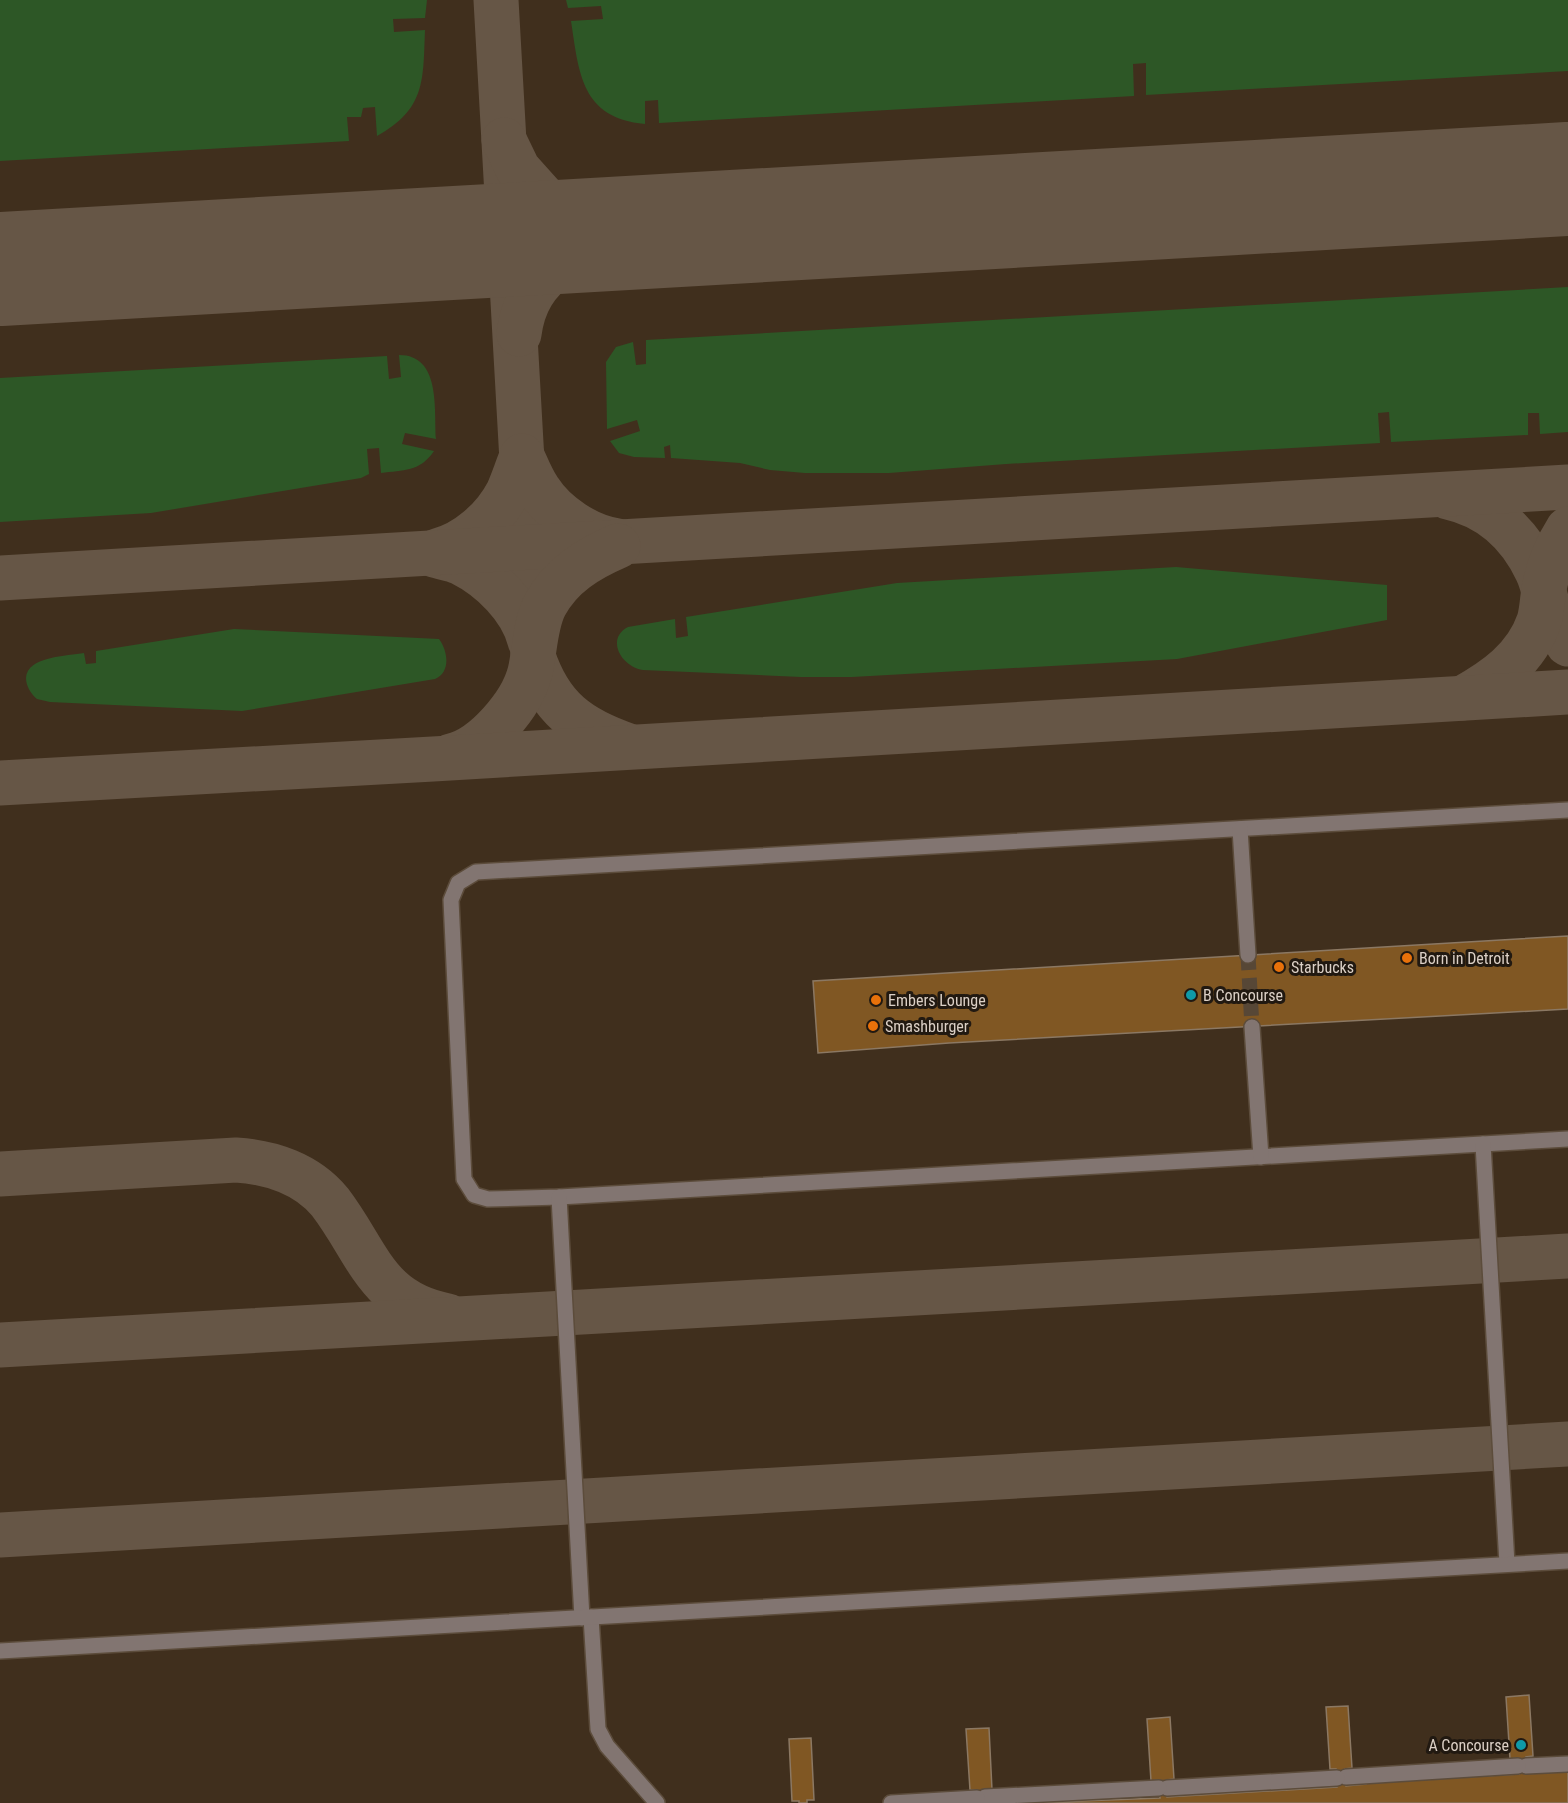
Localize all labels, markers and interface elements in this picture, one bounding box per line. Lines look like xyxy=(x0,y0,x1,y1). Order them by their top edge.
place label: Born in Detroit xyxy=(1419,949,1510,968)
marker: Born in Detroit xyxy=(1400,951,1414,965)
place label: Starbucks xyxy=(1291,958,1354,977)
marker: Starbucks xyxy=(1272,960,1286,974)
place label: B Concourse xyxy=(1203,986,1283,1005)
marker: B Concourse xyxy=(1184,988,1198,1002)
place label: Embers Lounge xyxy=(888,991,986,1010)
marker: Embers Lounge xyxy=(869,993,883,1007)
place label: Smashburger xyxy=(885,1017,969,1036)
marker: Smashburger xyxy=(866,1019,880,1033)
place label: A Concourse xyxy=(1428,1736,1509,1755)
marker: A Concourse xyxy=(1514,1738,1528,1752)

